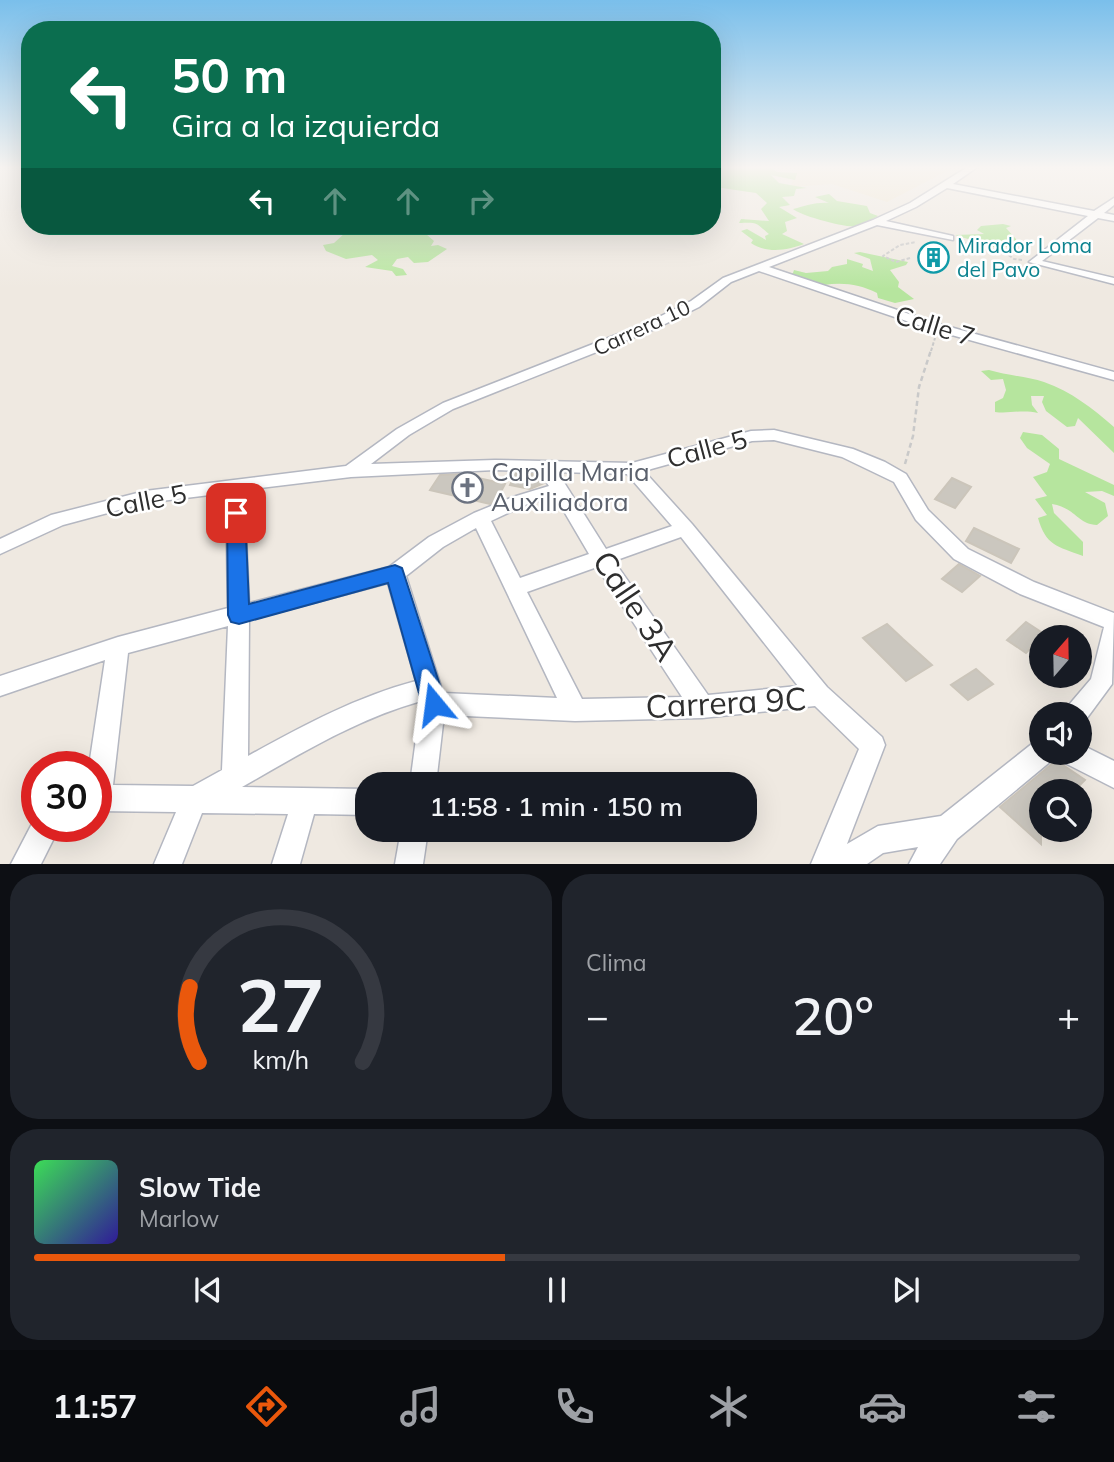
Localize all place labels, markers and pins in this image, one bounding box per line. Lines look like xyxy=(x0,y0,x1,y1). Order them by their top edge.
place label: Mirador Loma del Pavo xyxy=(957,232,1092,282)
building icon: Mirador Loma del Pavo xyxy=(917,241,951,275)
place label: Capilla Maria Auxiliadora xyxy=(491,455,650,518)
church icon: Capilla Maria Auxiliadora xyxy=(451,470,485,504)
pin xyxy=(206,483,266,543)

